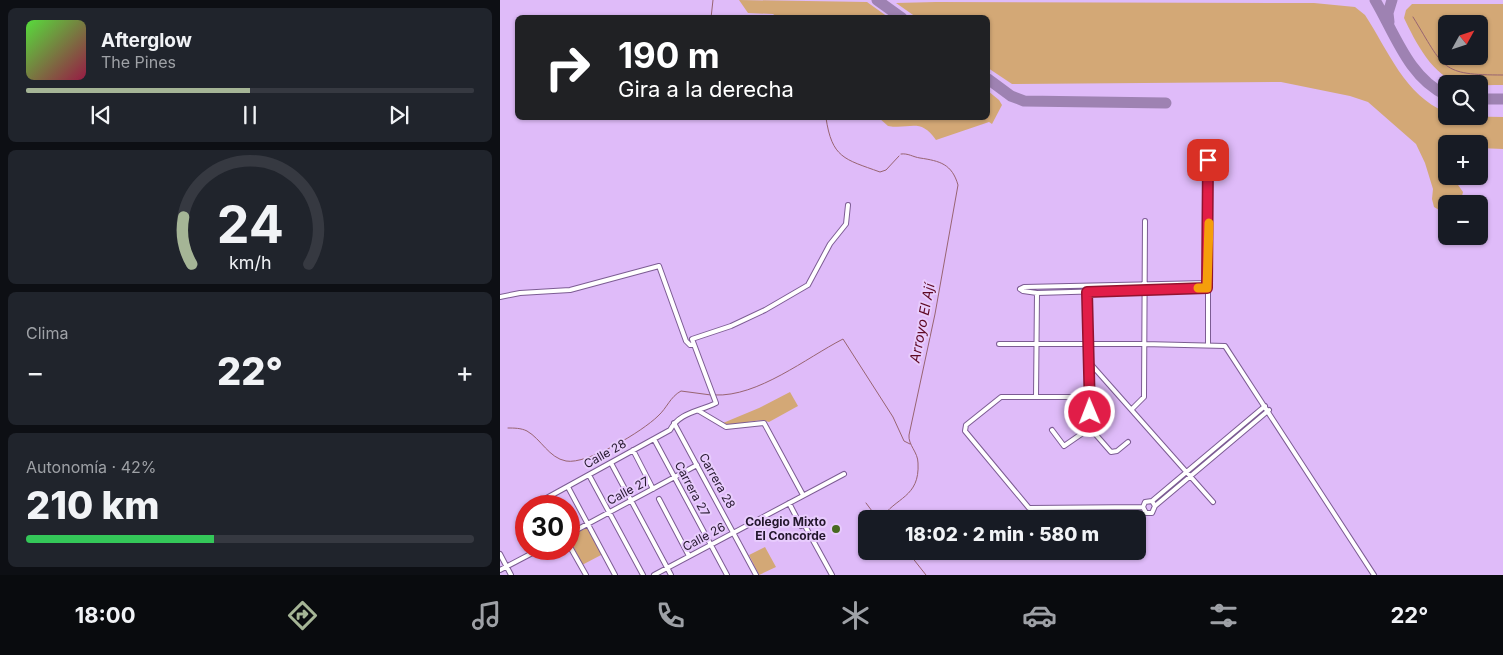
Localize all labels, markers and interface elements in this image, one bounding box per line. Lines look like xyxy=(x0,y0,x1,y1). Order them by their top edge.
north arrow xyxy=(1438,15,1488,65)
map controls xyxy=(1438,15,1488,245)
text: Afterglow xyxy=(101,29,192,52)
text: 190 m xyxy=(618,34,720,76)
icon: right xyxy=(535,35,600,100)
text: The Pines xyxy=(101,52,176,72)
button: search xyxy=(1438,75,1488,125)
text: Gira a la derecha xyxy=(618,76,794,102)
icon: previous xyxy=(87,101,115,129)
icon: pause xyxy=(236,101,264,129)
icon: next xyxy=(385,101,413,129)
button: + xyxy=(1438,135,1488,185)
pin xyxy=(1187,139,1229,181)
icon: arrive xyxy=(1194,146,1222,174)
text: 24 xyxy=(216,193,284,256)
button: − xyxy=(1438,195,1488,245)
text: km/h xyxy=(229,252,271,273)
water label: Arroyo El Ají xyxy=(905,280,938,365)
text: Clima xyxy=(26,323,68,343)
text: 22° xyxy=(217,348,283,394)
text: − xyxy=(26,355,45,389)
text: + xyxy=(455,355,474,389)
position arrow xyxy=(1063,385,1115,437)
street label: Calle 28 xyxy=(581,436,629,471)
street label: Carrera 28 xyxy=(696,450,739,511)
text: Autonomía · 42% xyxy=(26,457,157,477)
street label: Carrera 27 xyxy=(672,459,713,519)
street label: Calle 27 xyxy=(604,473,652,508)
text: 210 km xyxy=(26,482,159,528)
speed limit sign: 30 xyxy=(515,495,580,560)
place label: Colegio Mixto El Concorde xyxy=(745,514,826,543)
street label: Calle 26 xyxy=(680,519,728,554)
marker: Colegio Mixto El Concorde xyxy=(830,523,842,535)
text: 18:02 · 2 min · 580 m xyxy=(905,523,1099,546)
icon: directions xyxy=(285,598,320,633)
icon: music xyxy=(469,598,504,633)
icon: phone xyxy=(653,598,688,633)
icon: climate xyxy=(838,598,873,633)
icon: car xyxy=(1022,598,1057,633)
icon: filters xyxy=(1206,598,1241,633)
text: 18:00 xyxy=(75,602,135,628)
text: 22° xyxy=(1390,602,1428,628)

